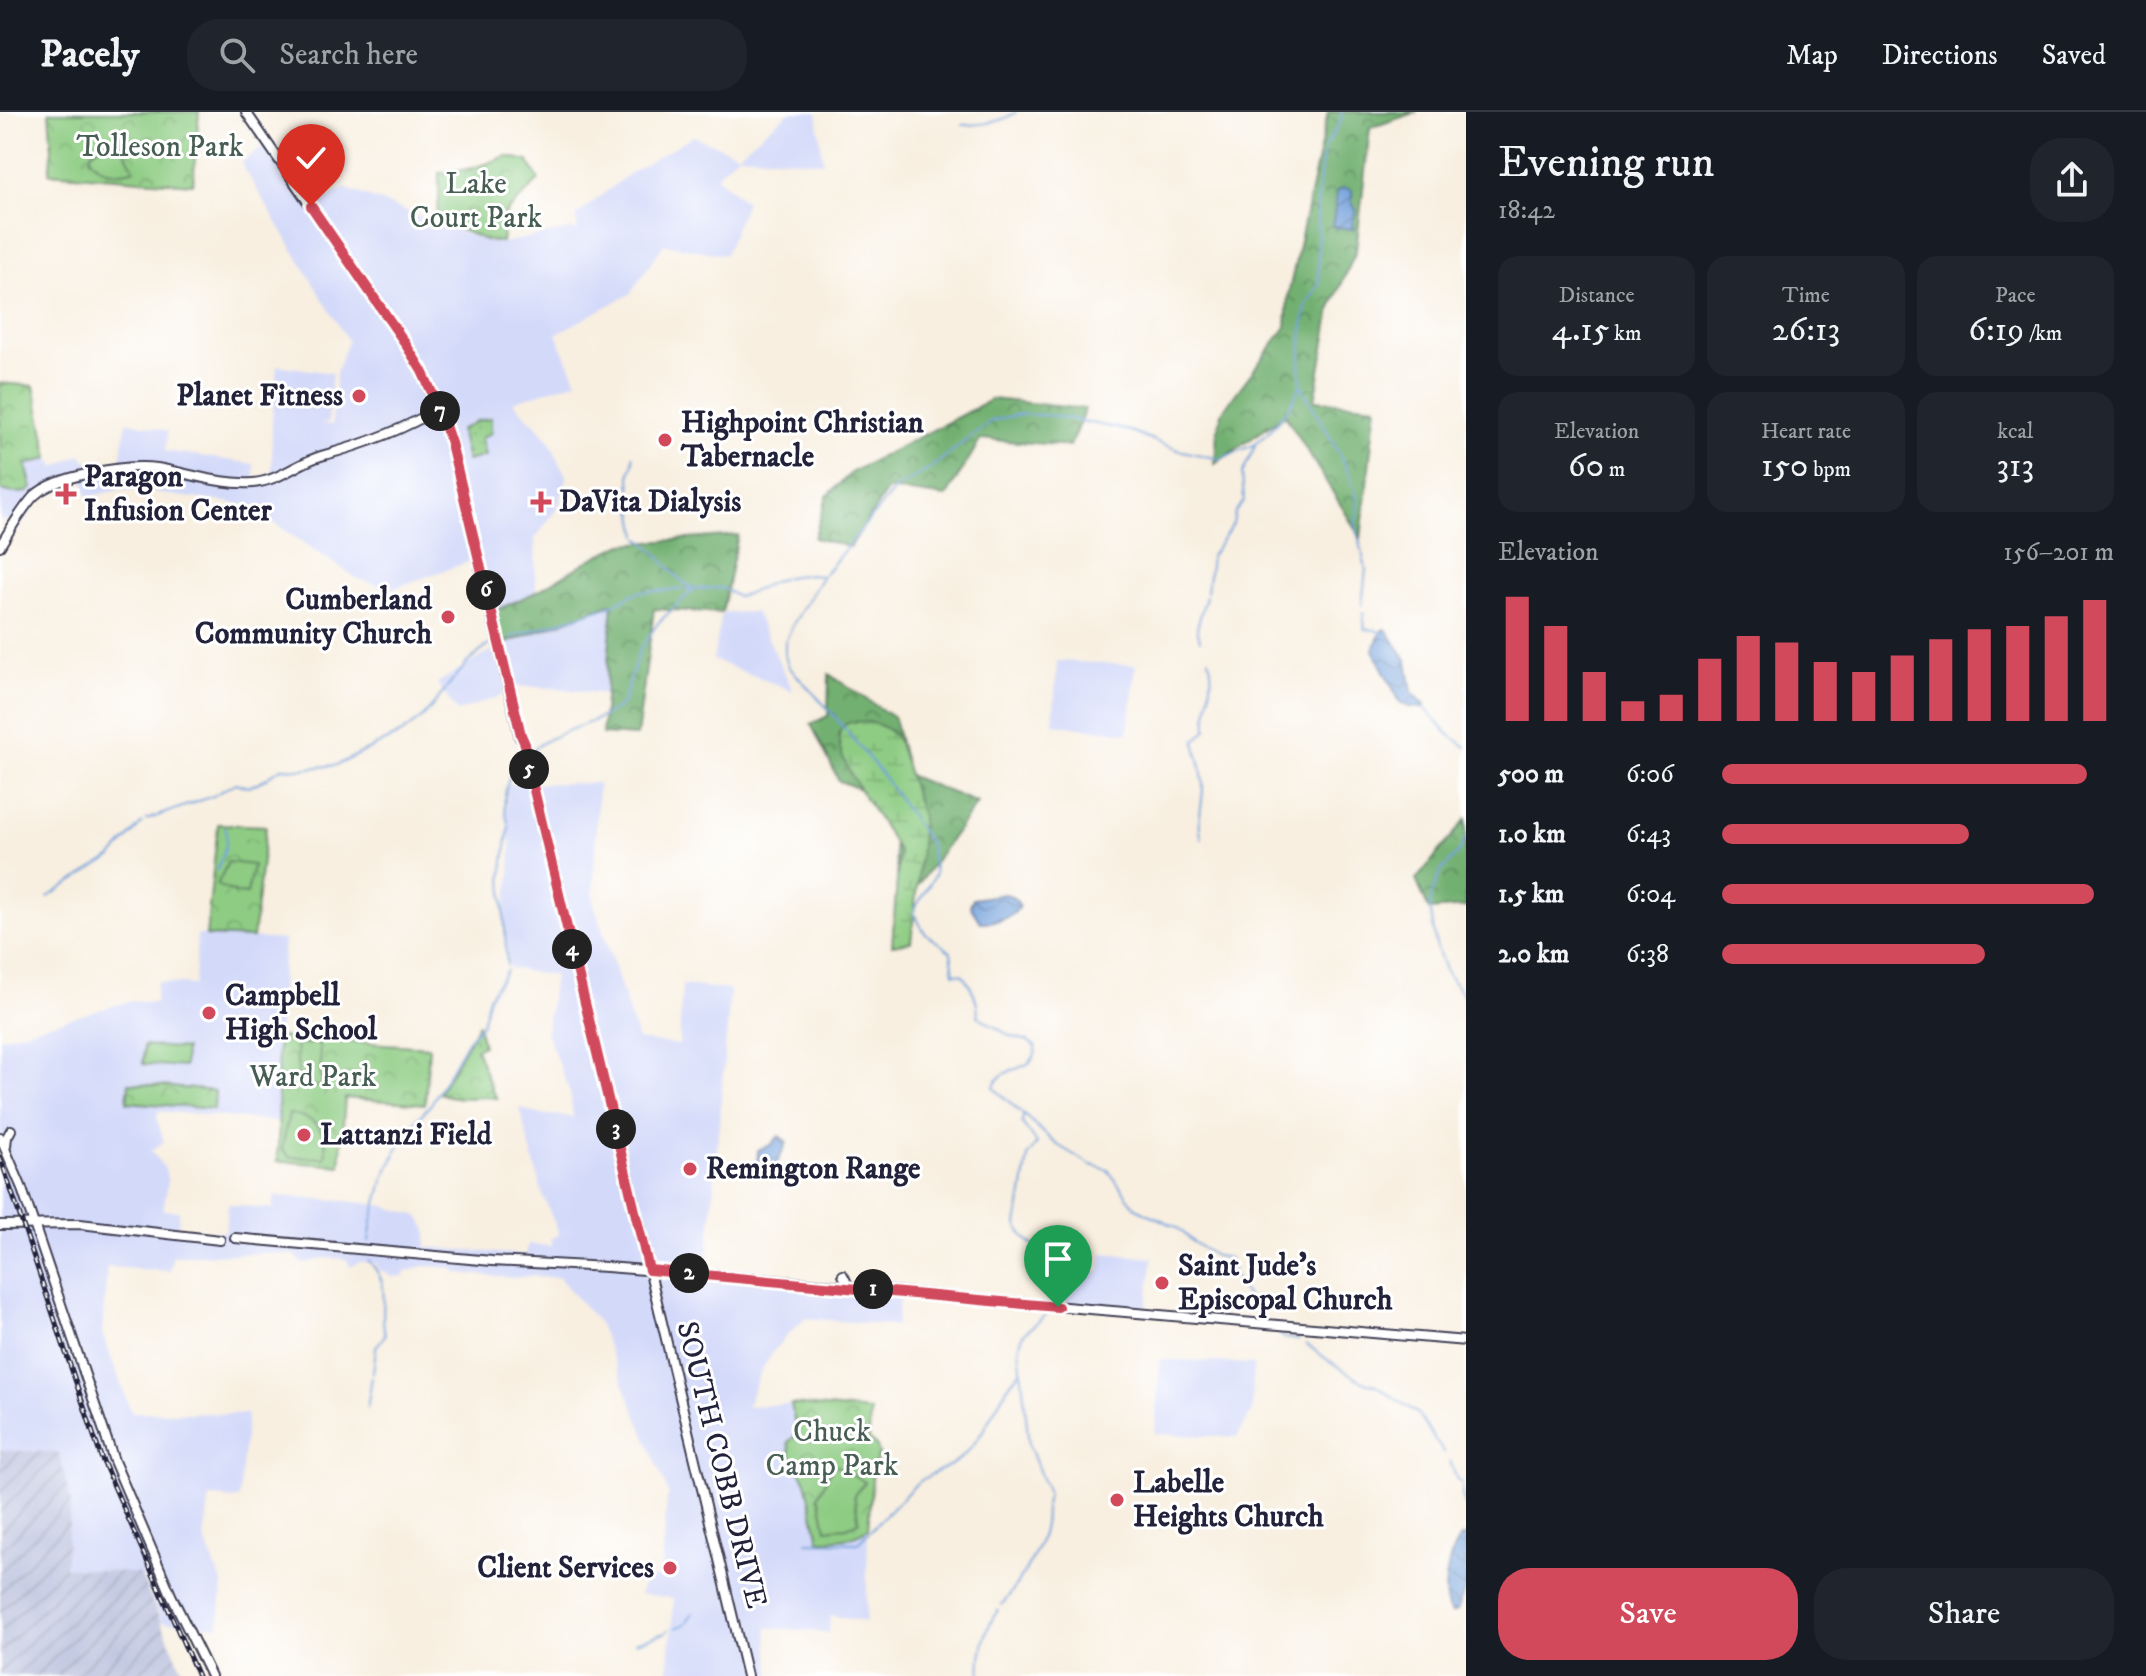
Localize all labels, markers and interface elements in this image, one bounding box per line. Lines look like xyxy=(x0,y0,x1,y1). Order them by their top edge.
search box xyxy=(187,19,747,91)
text: Pacely xyxy=(40,31,139,79)
icon: search xyxy=(215,33,259,77)
text: Search here xyxy=(279,37,418,74)
text: Map xyxy=(1786,38,1838,73)
text: Directions xyxy=(1882,38,1998,73)
text: Saved xyxy=(2042,38,2106,73)
pin xyxy=(277,124,345,206)
park label: Tolleson Park xyxy=(76,129,244,166)
icon: check xyxy=(289,136,333,180)
text: Evening run xyxy=(1498,136,1715,191)
button: share xyxy=(2030,138,2114,222)
park label: Lake Court Park xyxy=(410,166,542,237)
text: 18:42 xyxy=(1498,194,1555,227)
text: Distance xyxy=(1559,282,1635,309)
text: Time xyxy=(1782,282,1830,309)
text: Pace xyxy=(1995,282,2036,309)
text: 4.15 xyxy=(1552,309,1609,351)
text: 26:13 xyxy=(1772,309,1840,351)
text: 6:19 xyxy=(1968,309,2024,351)
text: km xyxy=(1609,320,1642,347)
text: /km xyxy=(2024,320,2062,347)
place label: Planet Fitness xyxy=(176,378,343,415)
marker: Planet Fitness xyxy=(350,387,368,405)
pin: 7 xyxy=(420,391,460,431)
text: 7 xyxy=(434,397,446,424)
place label: Highpoint Christian Tabernacle xyxy=(680,405,924,476)
text: Elevation xyxy=(1554,418,1639,445)
text: Heart rate xyxy=(1761,418,1851,445)
text: kcal xyxy=(1997,418,2033,445)
marker: Highpoint Christian Tabernacle xyxy=(656,431,674,449)
text: 60 xyxy=(1568,445,1604,487)
text: 150 xyxy=(1761,445,1808,487)
text: 313 xyxy=(1996,445,2034,487)
text: m xyxy=(1604,456,1625,483)
text: bpm xyxy=(1808,456,1851,483)
place label: Paragon Infusion Center xyxy=(84,459,272,530)
marker: Paragon Infusion Center xyxy=(55,483,77,505)
place label: DaVita Dialysis xyxy=(559,484,741,521)
marker: DaVita Dialysis xyxy=(530,491,552,513)
text: Elevation xyxy=(1498,536,1599,569)
text: 156–201 m xyxy=(2003,536,2114,569)
pin: 6 xyxy=(466,570,506,610)
text: 6 xyxy=(480,576,492,603)
place label: Cumberland Community Church xyxy=(195,582,433,653)
marker: Cumberland Community Church xyxy=(439,608,457,626)
pin: 5 xyxy=(509,749,549,789)
text: 5 xyxy=(524,755,534,782)
text: 500 m xyxy=(1498,758,1564,791)
text: 6:06 xyxy=(1626,758,1674,791)
text: 1.0 km xyxy=(1498,818,1566,851)
text: 6:43 xyxy=(1626,818,1671,851)
text: 1.5 km xyxy=(1498,878,1564,911)
text: 6:04 xyxy=(1626,878,1675,911)
pin: 4 xyxy=(552,929,592,969)
text: 4 xyxy=(566,935,578,962)
text: 2.0 km xyxy=(1498,938,1569,971)
text: 6:38 xyxy=(1626,938,1669,971)
place label: Campbell High School xyxy=(225,978,378,1049)
marker: Campbell High School xyxy=(200,1004,218,1022)
park label: Ward Park xyxy=(249,1059,377,1096)
pin: 3 xyxy=(596,1109,636,1149)
text: 3 xyxy=(612,1115,620,1142)
place label: Lattanzi Field xyxy=(320,1117,493,1154)
marker: Lattanzi Field xyxy=(295,1126,313,1144)
place label: Remington Range xyxy=(706,1151,921,1188)
marker: Remington Range xyxy=(681,1160,699,1178)
pin xyxy=(1024,1225,1092,1307)
icon: arrive xyxy=(1036,1237,1080,1281)
place label: Saint Jude's Episcopal Church xyxy=(1178,1248,1393,1319)
pin: 2 xyxy=(669,1253,709,1293)
text: 2 xyxy=(684,1259,694,1286)
pin: 1 xyxy=(853,1269,893,1309)
marker: Saint Jude's Episcopal Church xyxy=(1153,1274,1171,1292)
text: 1 xyxy=(869,1275,877,1302)
street label: SOUTH COBB DRIVE xyxy=(667,1318,775,1612)
park label: Chuck Camp Park xyxy=(766,1414,899,1485)
place label: Labelle Heights Church xyxy=(1133,1465,1324,1536)
marker: Labelle Heights Church xyxy=(1108,1491,1126,1509)
place label: Client Services xyxy=(477,1550,654,1587)
marker: Client Services xyxy=(661,1559,679,1577)
button: Save xyxy=(1498,1568,1798,1660)
button: Share xyxy=(1814,1568,2114,1660)

